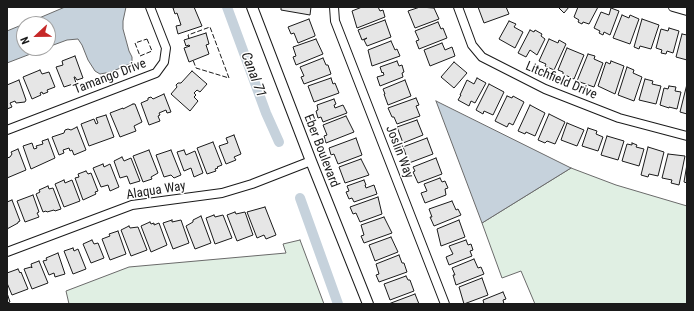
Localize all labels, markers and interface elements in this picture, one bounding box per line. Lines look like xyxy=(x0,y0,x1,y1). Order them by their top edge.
north arrow xyxy=(16,16,56,56)
text: N xyxy=(18,35,33,46)
water label: Canal 71 xyxy=(237,50,269,100)
street label: Tamango Drive xyxy=(72,56,148,98)
street label: Litchfield Drive xyxy=(523,59,599,103)
street label: Eber Boulevard xyxy=(300,112,342,190)
street label: Joslin Way xyxy=(382,123,416,181)
street label: Alaqua Way xyxy=(125,179,187,203)

